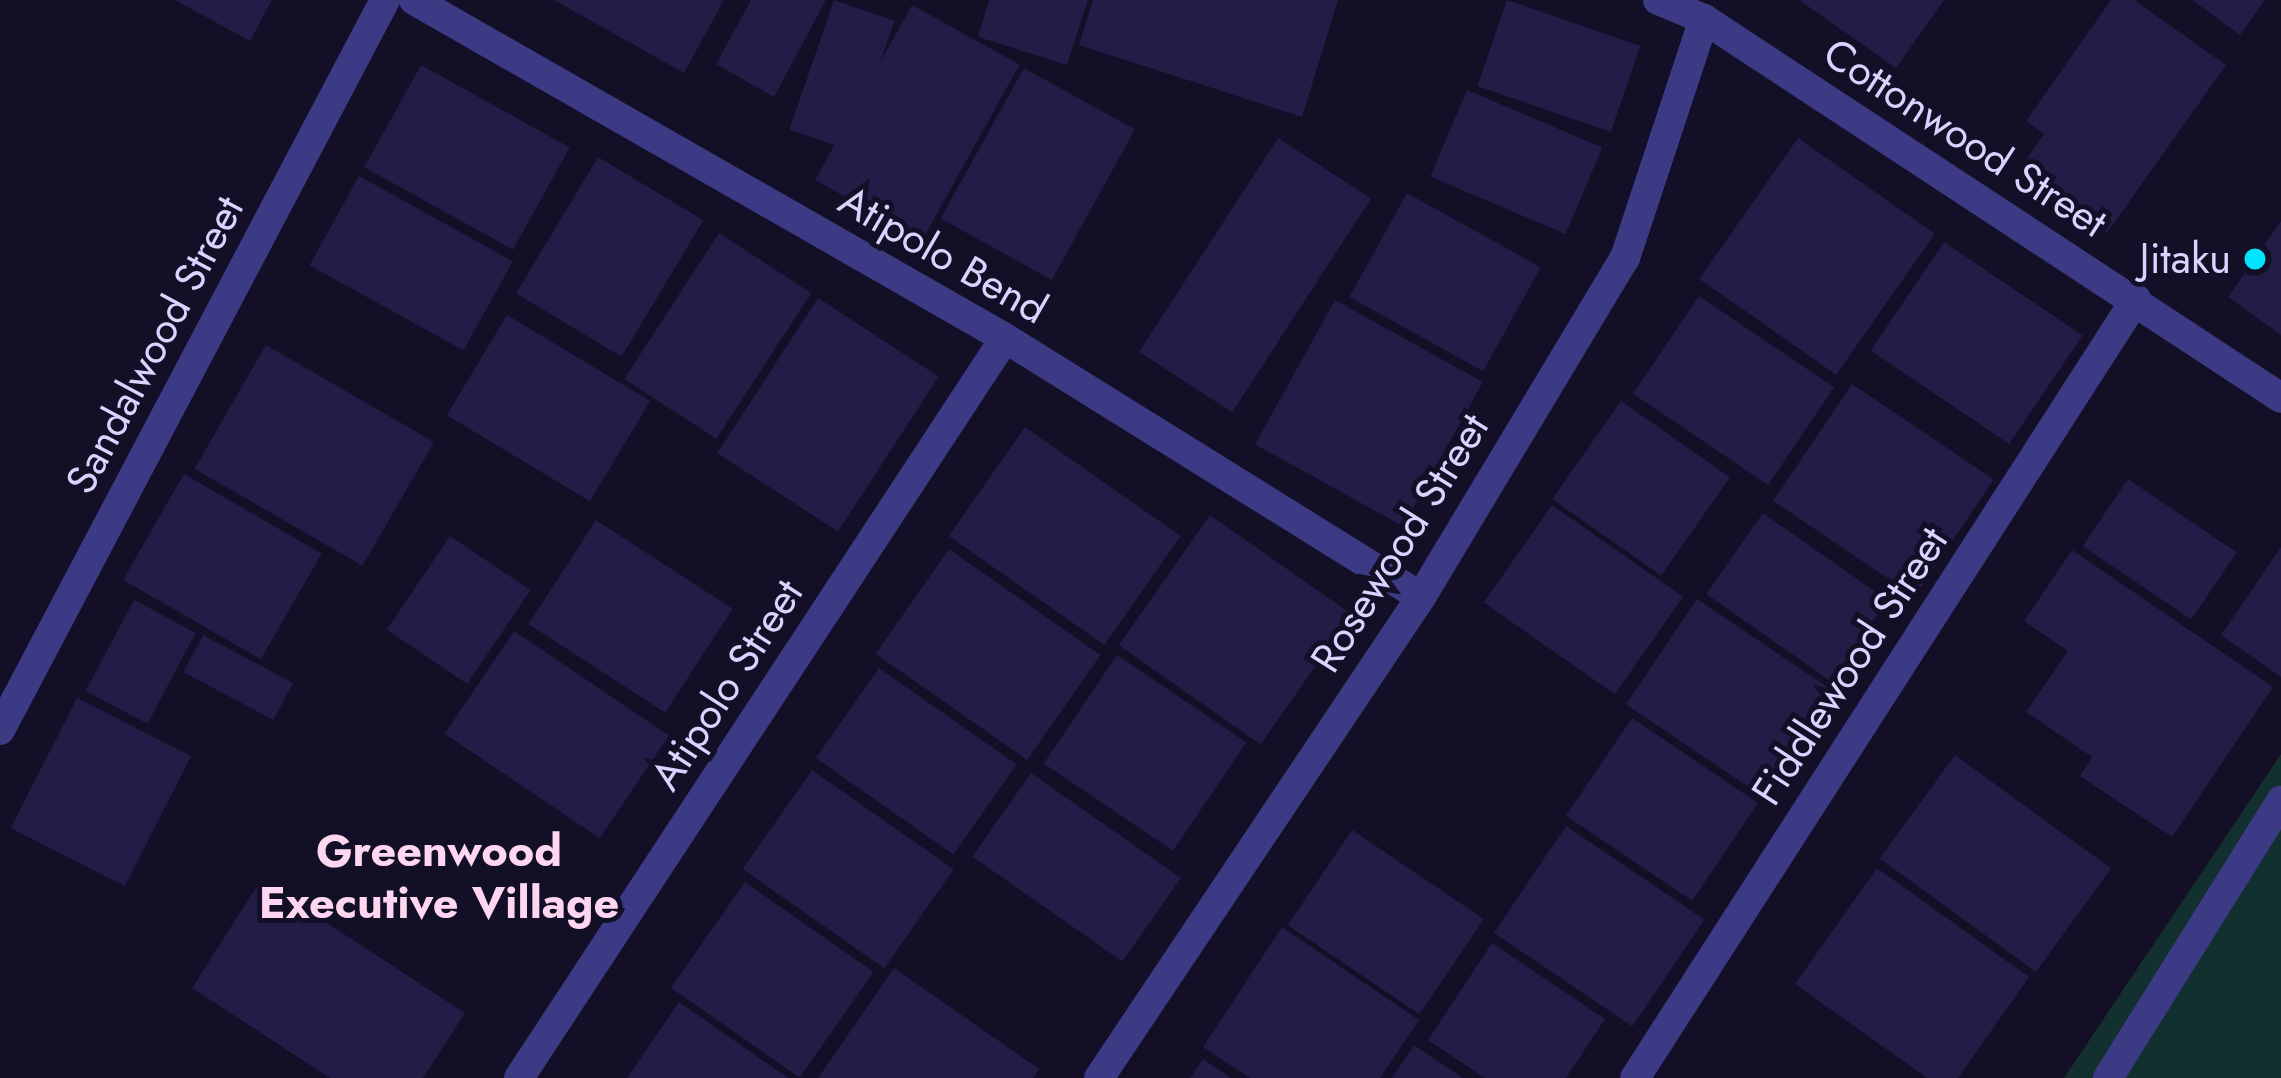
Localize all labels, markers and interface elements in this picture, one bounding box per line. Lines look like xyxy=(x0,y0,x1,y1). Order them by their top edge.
street label: Cottonwood Street xyxy=(1814,28,2116,248)
street label: Atipolo Bend xyxy=(830,175,1056,335)
street label: Sandalwood Street xyxy=(55,188,255,502)
place label: Jitaku xyxy=(2140,234,2231,284)
marker: Jitaku xyxy=(2242,246,2268,272)
street label: Rosewood Street xyxy=(1300,405,1500,681)
street label: Fiddlewood Street xyxy=(1741,518,1959,814)
street label: Atipolo Street xyxy=(640,570,814,800)
district label: Greenwood Executive Village xyxy=(259,824,619,930)

